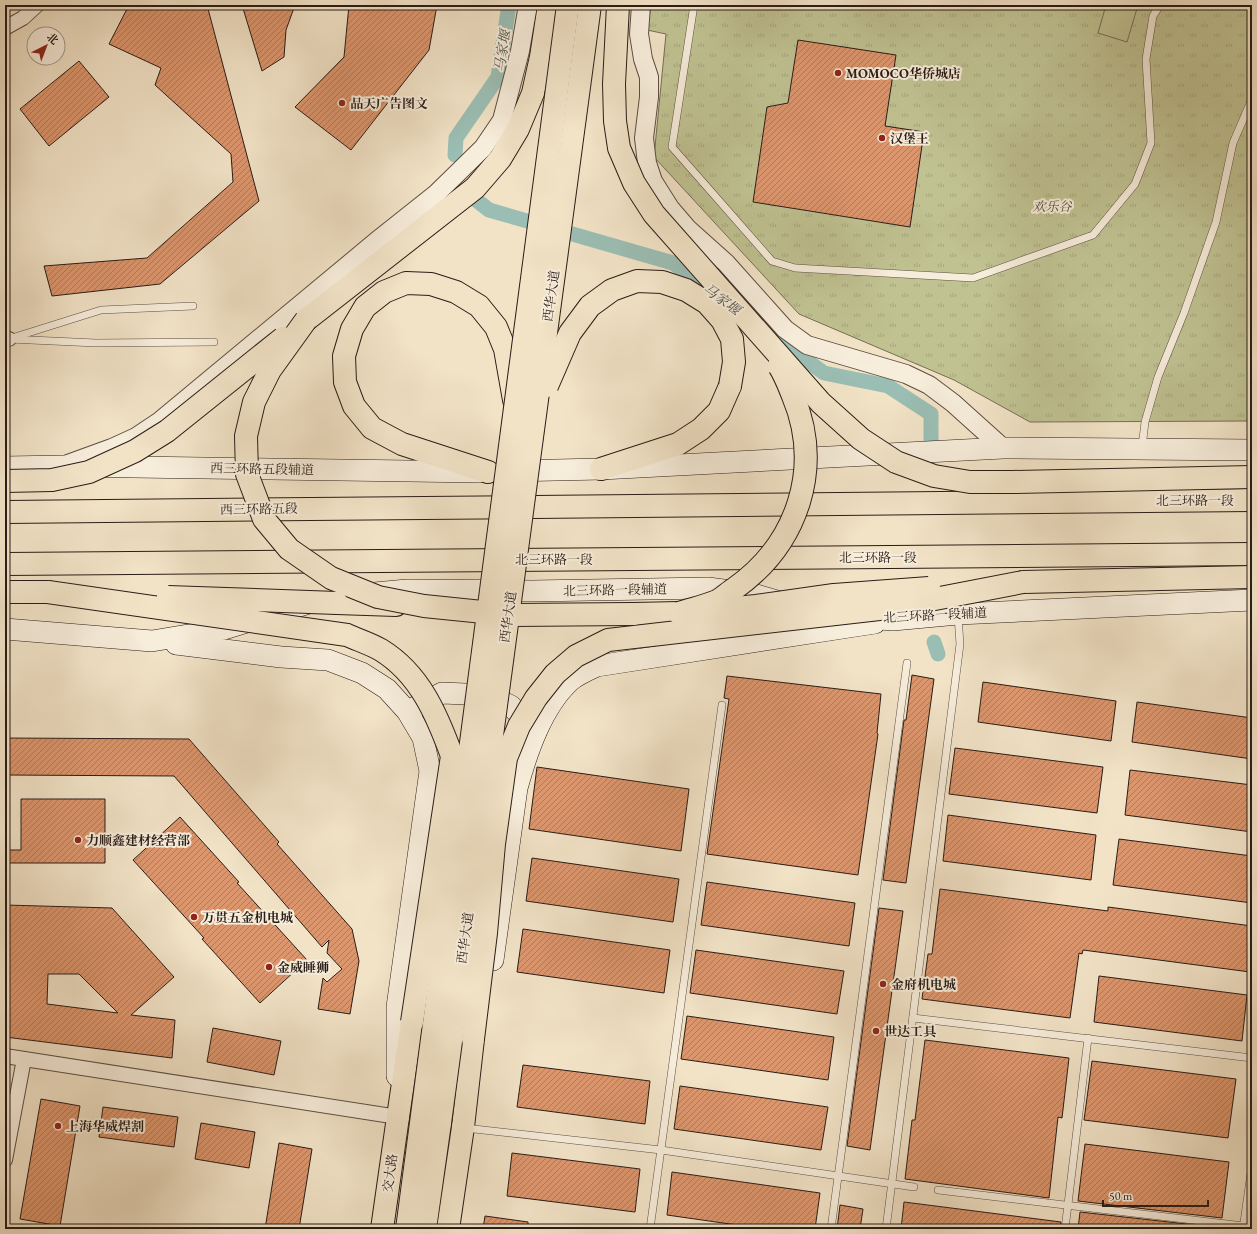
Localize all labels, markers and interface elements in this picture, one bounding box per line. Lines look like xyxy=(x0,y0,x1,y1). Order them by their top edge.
north arrow xyxy=(26,26,66,66)
water label: 马家堰 xyxy=(490,27,514,73)
text: 北 xyxy=(44,30,61,47)
place label: MOMOCO华侨城店 xyxy=(846,65,961,82)
marker: MOMOCO华侨城店 xyxy=(833,68,843,78)
place label: 品天广告图文 xyxy=(350,95,428,112)
marker: 品天广告图文 xyxy=(337,98,347,108)
place label: 汉堡王 xyxy=(890,130,929,147)
marker: 汉堡王 xyxy=(877,133,887,143)
park label: 欢乐谷 xyxy=(1032,198,1072,215)
street label: 西华大道 xyxy=(539,269,563,323)
water label: 马家堰 xyxy=(700,279,746,320)
street label: 西三环路五段辅道 xyxy=(210,460,314,478)
street label: 北三环路一段 xyxy=(1156,492,1234,509)
street label: 西三环路五段 xyxy=(220,500,298,518)
street label: 北三环路一段 xyxy=(839,549,917,566)
street label: 北三环路一段 xyxy=(515,551,593,568)
street label: 北三环路一段辅道 xyxy=(563,581,667,599)
street label: 西华大道 xyxy=(496,590,520,644)
street label: 北三环路一段辅道 xyxy=(883,604,987,626)
place label: 力顺鑫建材经营部 xyxy=(86,832,190,849)
marker: 力顺鑫建材经营部 xyxy=(73,835,83,845)
place label: 万贯五金机电城 xyxy=(202,909,293,926)
street label: 西华大道 xyxy=(453,911,477,965)
marker: 万贯五金机电城 xyxy=(189,912,199,922)
place label: 金威睡狮 xyxy=(277,959,329,976)
marker: 金威睡狮 xyxy=(264,962,274,972)
place label: 金府机电城 xyxy=(891,976,956,993)
marker: 金府机电城 xyxy=(878,979,888,989)
place label: 世达工具 xyxy=(884,1023,937,1040)
marker: 世达工具 xyxy=(871,1026,881,1036)
place label: 上海华威焊割 xyxy=(66,1118,144,1135)
marker: 上海华威焊割 xyxy=(53,1121,63,1131)
street label: 交大路 xyxy=(379,1152,401,1194)
scale bar xyxy=(1103,1182,1208,1208)
text: 50 m xyxy=(1109,1188,1133,1204)

